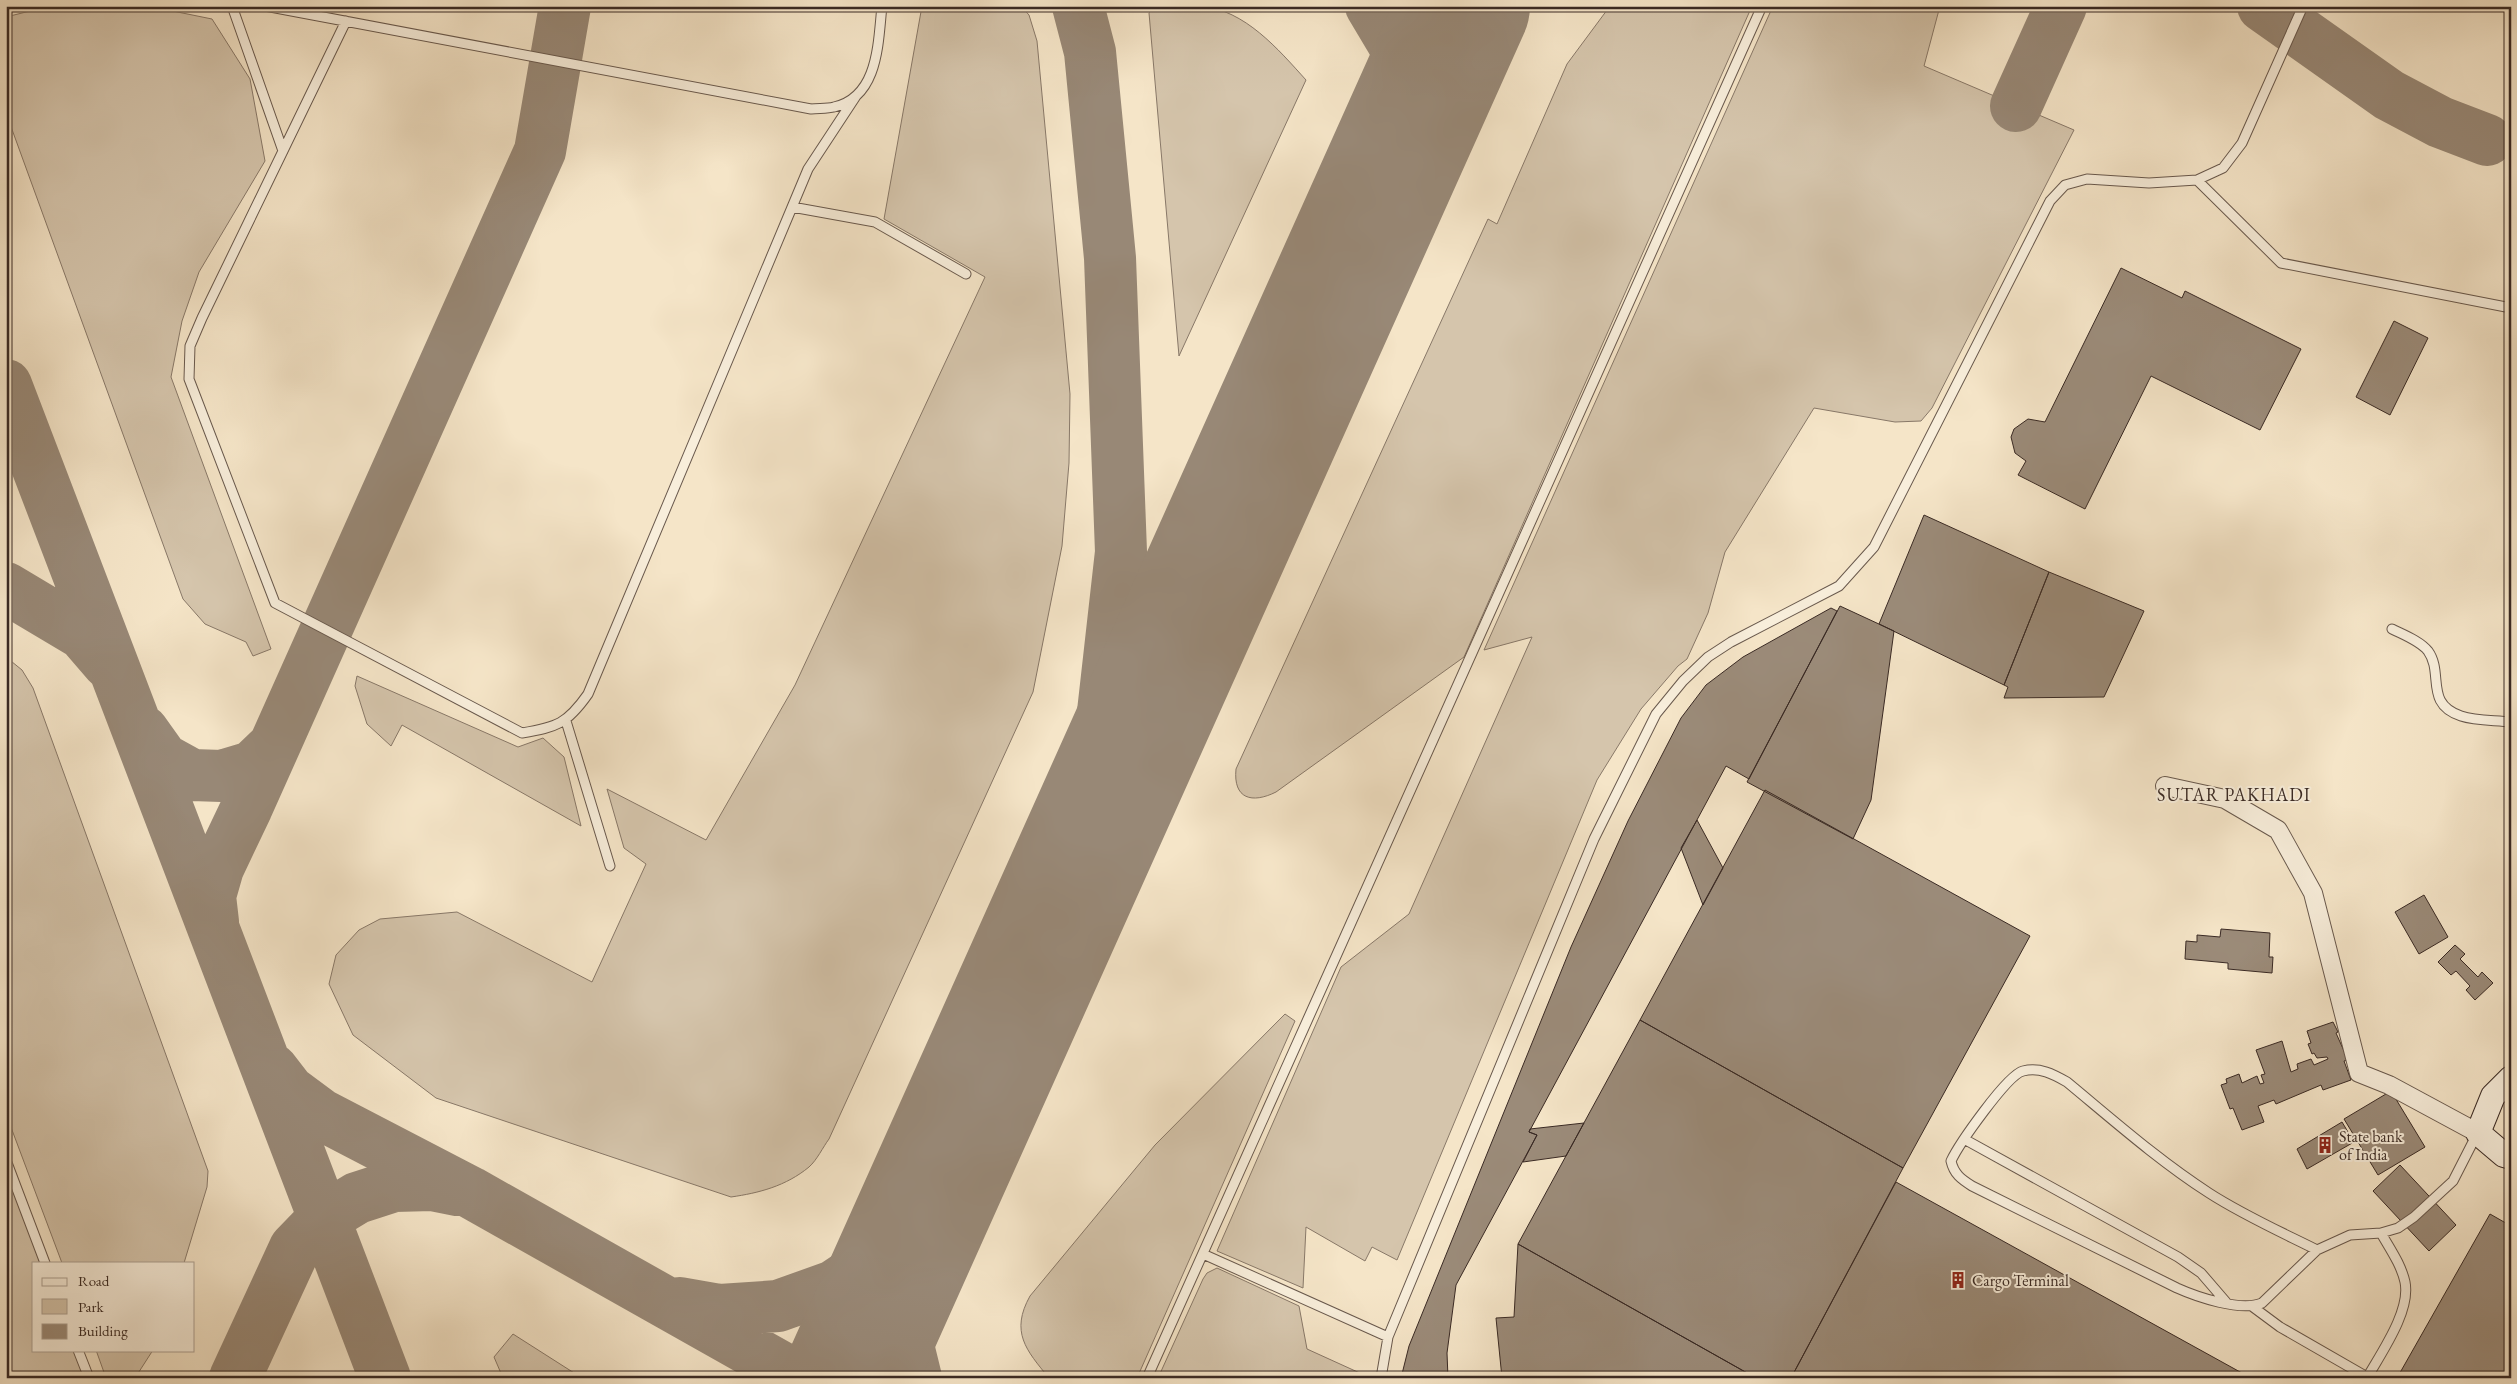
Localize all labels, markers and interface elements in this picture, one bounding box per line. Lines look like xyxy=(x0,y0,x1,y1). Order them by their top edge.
district label: SUTAR PAKHADI xyxy=(2157,783,2311,806)
place label: State bank of India xyxy=(2339,1126,2403,1165)
building icon: State bank of India xyxy=(2315,1135,2335,1155)
legend xyxy=(32,1262,195,1352)
building icon: Cargo Terminal xyxy=(1948,1270,1968,1290)
place label: Cargo Terminal xyxy=(1972,1270,2069,1291)
text: Road xyxy=(78,1271,110,1290)
text: Park xyxy=(78,1297,105,1316)
text: Building xyxy=(78,1321,128,1340)

